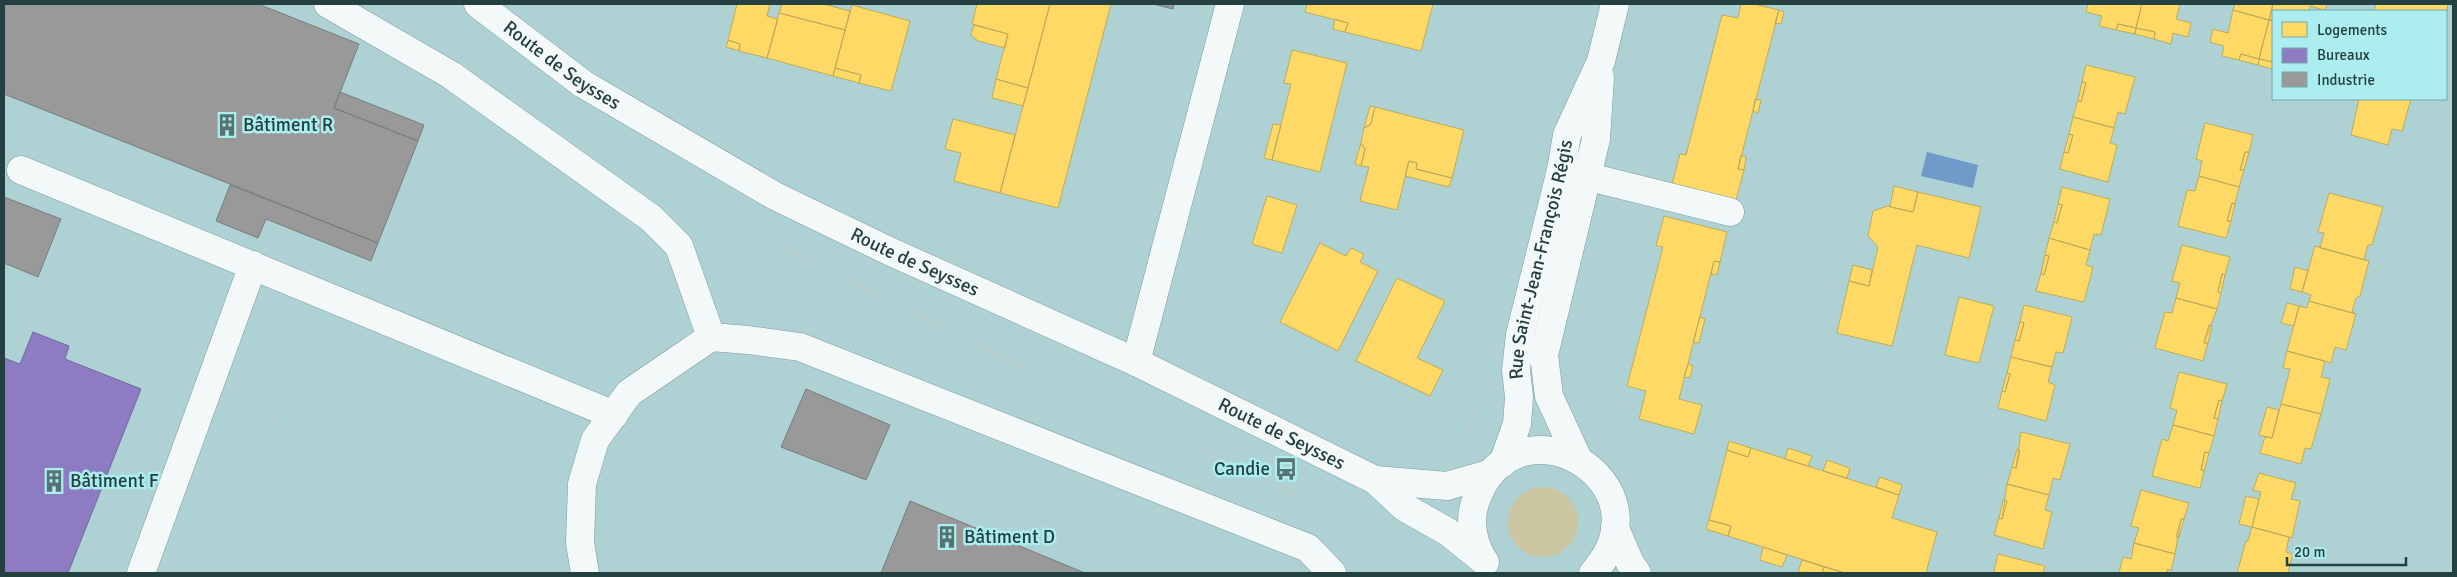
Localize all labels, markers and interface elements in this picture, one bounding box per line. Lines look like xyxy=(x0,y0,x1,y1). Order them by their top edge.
legend xyxy=(2272,10,2447,100)
street label: Route de Seysses xyxy=(498,15,625,115)
text: Logements xyxy=(2317,21,2388,39)
text: Bureaux xyxy=(2317,46,2370,64)
text: Industrie xyxy=(2317,71,2375,89)
building icon: Bâtiment R xyxy=(214,112,240,138)
place label: Bâtiment R xyxy=(243,113,333,137)
street label: Rue Saint-Jean-François Régis xyxy=(1504,138,1578,381)
street label: Route de Seysses xyxy=(847,222,983,302)
street label: Route de Seysses xyxy=(1214,392,1349,475)
bus stop icon: Candie xyxy=(1273,456,1299,482)
place label: Candie xyxy=(1214,457,1270,481)
building icon: Bâtiment F xyxy=(41,468,67,494)
place label: Bâtiment F xyxy=(70,469,159,493)
building icon: Bâtiment D xyxy=(934,524,960,550)
place label: Bâtiment D xyxy=(964,525,1055,549)
scale bar xyxy=(2287,534,2406,566)
text: 20 m xyxy=(2294,543,2325,561)

